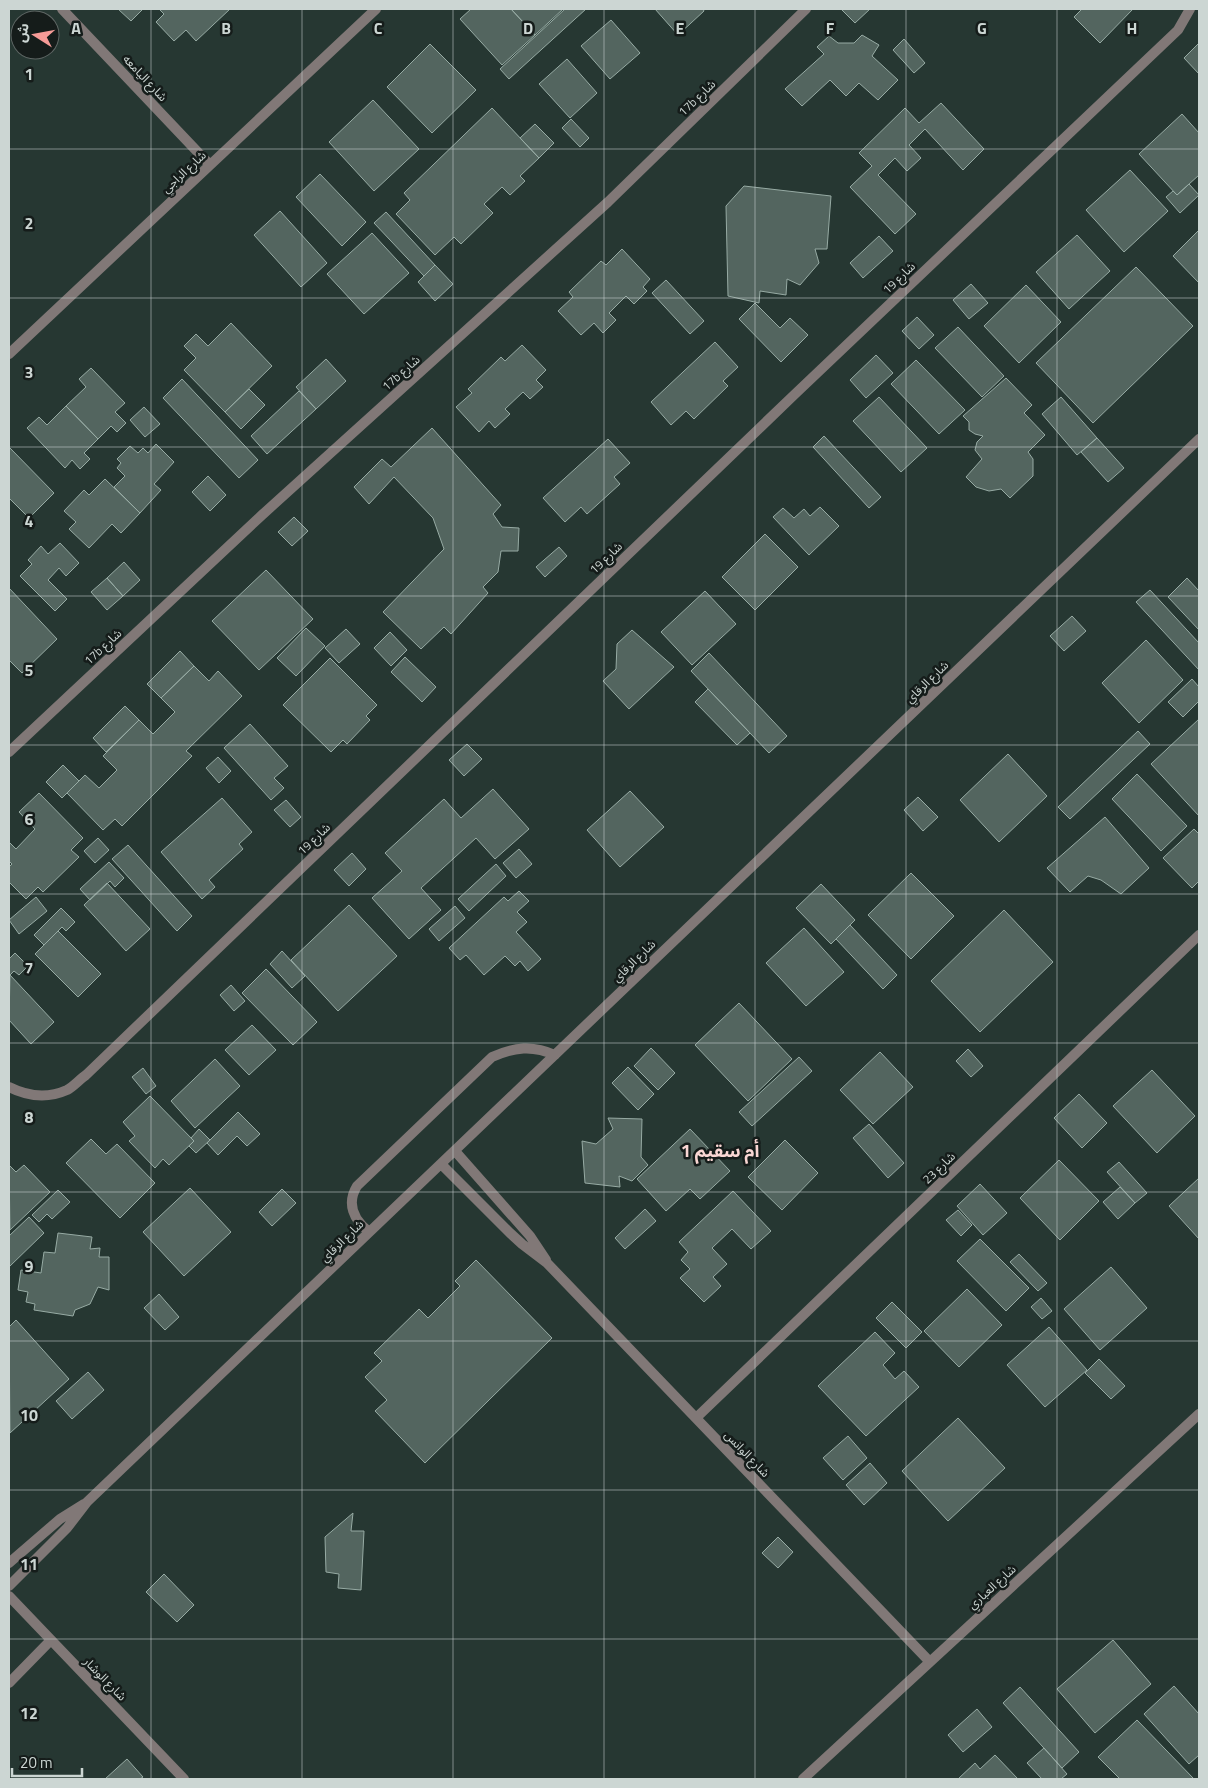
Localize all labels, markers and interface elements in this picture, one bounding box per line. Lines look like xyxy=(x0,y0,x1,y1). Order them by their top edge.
north arrow xyxy=(10,10,60,60)
text: A xyxy=(71,16,81,40)
text: B xyxy=(221,16,231,40)
text: C xyxy=(374,16,383,40)
text: D xyxy=(523,16,533,40)
text: E xyxy=(676,16,685,40)
text: F xyxy=(826,16,835,40)
text: G xyxy=(977,16,987,40)
text: H xyxy=(1127,16,1137,40)
text: ش xyxy=(10,21,34,44)
street label: شارع اليامعه xyxy=(119,50,172,105)
text: 1 xyxy=(25,62,33,86)
street label: 17b شارع xyxy=(674,75,720,120)
street label: شارع الراجي xyxy=(157,146,211,198)
text: 2 xyxy=(25,211,33,235)
street label: شارع 19 xyxy=(878,257,919,298)
street label: 17b شارع xyxy=(377,350,424,395)
text: 3 xyxy=(25,360,33,384)
text: 4 xyxy=(25,509,34,533)
street label: شارع 19 xyxy=(585,537,626,578)
street label: 17b شارع xyxy=(79,624,126,669)
street label: شارع الرقاي xyxy=(900,656,953,708)
text: 5 xyxy=(25,658,34,682)
text: 6 xyxy=(25,807,34,831)
street label: شارع 19 xyxy=(293,818,334,859)
street label: شارع الرقاي xyxy=(607,935,660,987)
text: 7 xyxy=(25,956,33,980)
text: 8 xyxy=(25,1105,34,1129)
district label: أم سقيم 1 xyxy=(681,1137,759,1164)
street label: شارع 23 xyxy=(918,1147,959,1188)
street label: شارع الرقاي xyxy=(315,1215,368,1267)
text: 9 xyxy=(25,1254,34,1278)
text: 10 xyxy=(20,1403,38,1427)
street label: شارع الوانس xyxy=(720,1426,775,1481)
text: 11 xyxy=(20,1552,38,1576)
street label: شارع العباري xyxy=(963,1560,1021,1614)
street label: شارع الوشار xyxy=(79,1652,131,1705)
text: 12 xyxy=(20,1701,38,1725)
scale bar xyxy=(12,1746,82,1778)
text: 20 m xyxy=(20,1751,53,1774)

